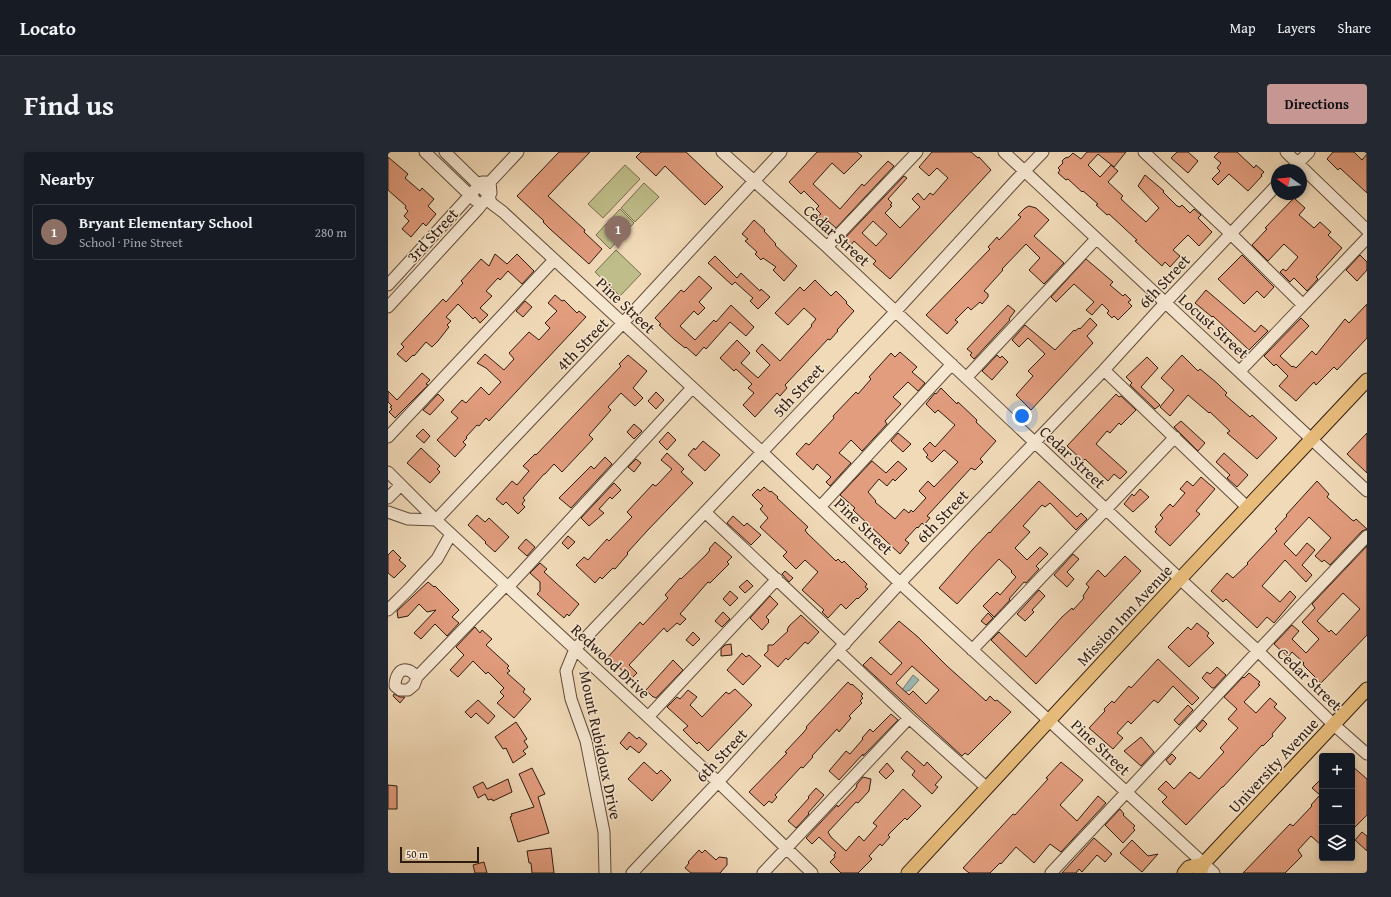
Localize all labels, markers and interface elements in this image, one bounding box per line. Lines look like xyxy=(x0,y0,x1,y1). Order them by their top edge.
text: Locato xyxy=(20,14,76,42)
text: Map xyxy=(1230,18,1256,38)
text: Layers xyxy=(1278,18,1316,38)
text: Share xyxy=(1338,18,1371,38)
text: Find us xyxy=(24,84,114,125)
button: Directions xyxy=(1267,84,1367,124)
north arrow xyxy=(1271,164,1307,200)
text: Nearby xyxy=(40,166,94,191)
street label: Cedar Street xyxy=(798,198,876,272)
street label: 3rd Street xyxy=(400,202,464,268)
text: Bryant Elementary School xyxy=(79,212,253,233)
pin: 1 xyxy=(605,216,631,249)
text: 1 xyxy=(51,223,57,242)
text: 280 m xyxy=(315,223,347,242)
text: School · Pine Street xyxy=(79,233,183,252)
street label: 6th Street xyxy=(1133,248,1196,313)
street label: Pine Street xyxy=(591,271,661,339)
street label: Locust Street xyxy=(1173,288,1255,364)
street label: 4th Street xyxy=(550,312,614,376)
street label: 5th Street xyxy=(767,357,830,422)
your location xyxy=(1012,406,1032,426)
street label: Cedar Street xyxy=(1034,420,1112,494)
street label: 6th Street xyxy=(910,484,974,548)
street label: Pine Street xyxy=(829,492,899,560)
street label: Mission Inn Avenue xyxy=(1071,559,1177,671)
street label: Redwood Drive xyxy=(566,618,656,704)
street label: Cedar Street xyxy=(1272,642,1348,717)
street label: Mount Rubidoux Drive xyxy=(573,668,629,822)
street label: University Avenue xyxy=(1222,712,1324,818)
street label: Pine Street xyxy=(1066,713,1136,781)
street label: 6th Street xyxy=(690,722,753,787)
map controls xyxy=(1319,753,1355,861)
button: + xyxy=(1319,753,1355,789)
button: − xyxy=(1319,789,1355,825)
button: layers xyxy=(1319,825,1355,861)
scale bar xyxy=(400,845,479,864)
text: 50 m xyxy=(406,846,428,862)

